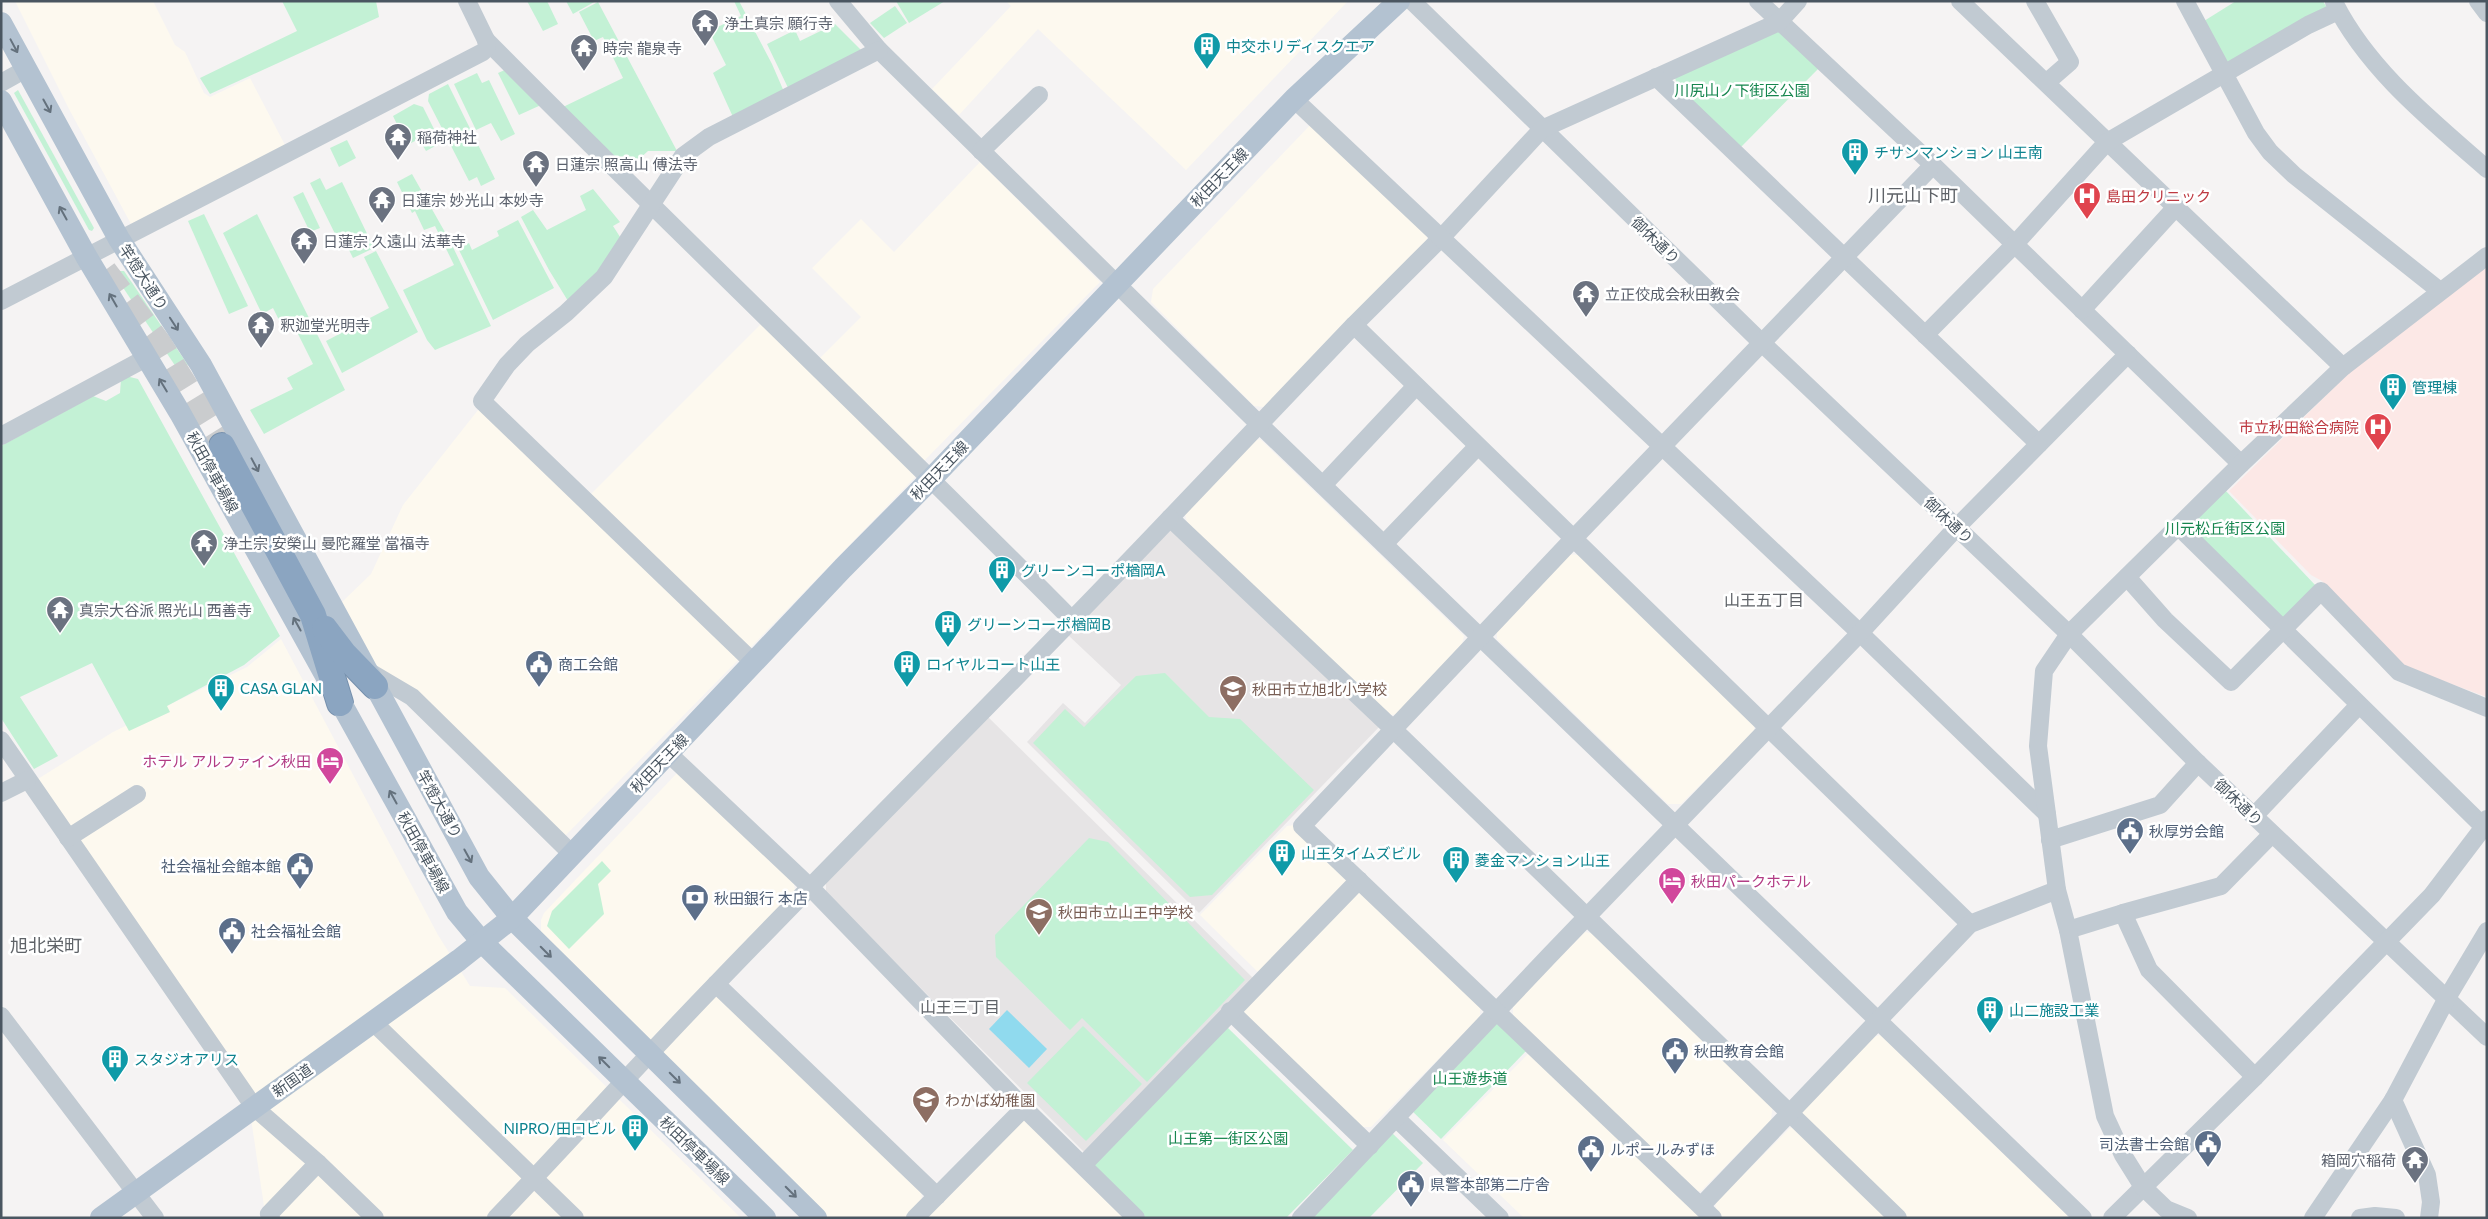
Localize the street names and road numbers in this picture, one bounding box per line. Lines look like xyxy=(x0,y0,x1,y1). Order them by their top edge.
street label: 秋田天王線 xyxy=(1186,144,1252,210)
street label: 御休通り xyxy=(1628,213,1684,267)
street label: 竿燈大通り xyxy=(116,241,172,313)
street label: 秋田停車場線 xyxy=(183,428,243,516)
street label: 秋田天王線 xyxy=(906,437,972,503)
street label: 御休通り xyxy=(1921,493,1977,547)
street label: 秋田天王線 xyxy=(626,730,692,796)
street label: 竿燈大通り xyxy=(414,767,466,841)
street label: 御休通り xyxy=(2211,775,2267,829)
street label: 秋田停車場線 xyxy=(394,808,454,896)
street label: 新国道 xyxy=(268,1060,316,1100)
street label: 秋田停車場線 xyxy=(656,1112,734,1188)

